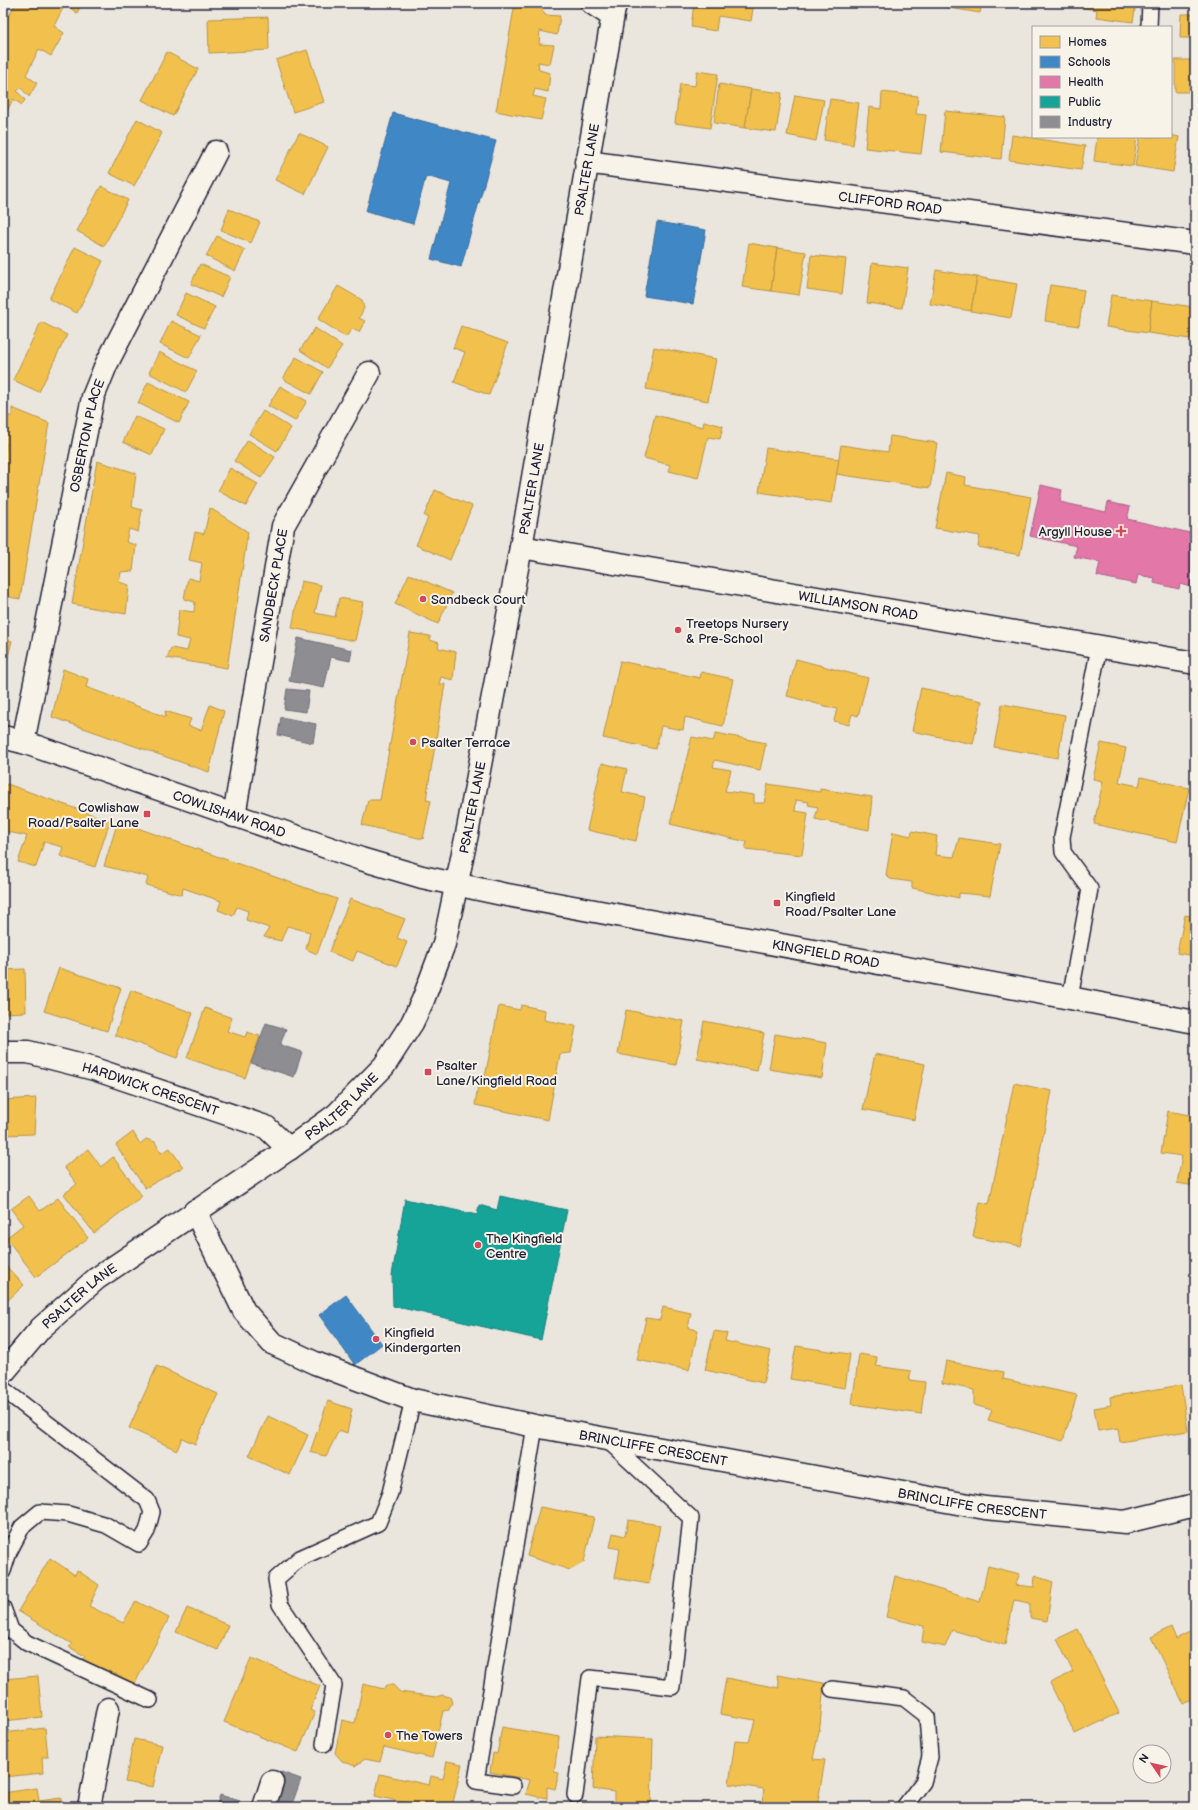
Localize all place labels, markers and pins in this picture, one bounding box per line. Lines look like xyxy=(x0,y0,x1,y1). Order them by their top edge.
place label: Argyll House xyxy=(1039,524,1112,540)
marker: Argyll House xyxy=(1115,525,1127,537)
place label: Sandbeck Court xyxy=(431,592,525,608)
marker: Sandbeck Court xyxy=(418,594,428,604)
place label: Treetops Nursery & Pre-School xyxy=(686,616,789,647)
marker: Treetops Nursery & Pre-School xyxy=(673,625,683,635)
place label: Psalter Terrace xyxy=(421,735,511,751)
marker: Psalter Terrace xyxy=(408,737,418,747)
place label: Cowlishaw Road/Psalter Lane xyxy=(28,800,139,831)
marker: Cowlishaw Road/Psalter Lane xyxy=(142,809,152,819)
place label: Kingfield Road/Psalter Lane xyxy=(785,889,896,920)
marker: Kingfield Road/Psalter Lane xyxy=(772,898,782,908)
place label: Psalter Lane/Kingfield Road xyxy=(436,1058,557,1089)
marker: Psalter Lane/Kingfield Road xyxy=(423,1067,433,1077)
place label: The Kingfield Centre xyxy=(486,1231,562,1262)
marker: The Kingfield Centre xyxy=(473,1240,483,1250)
place label: Kingfield Kindergarten xyxy=(384,1325,461,1356)
marker: Kingfield Kindergarten xyxy=(371,1334,381,1344)
place label: The Towers xyxy=(396,1728,463,1744)
marker: The Towers xyxy=(383,1730,393,1740)

